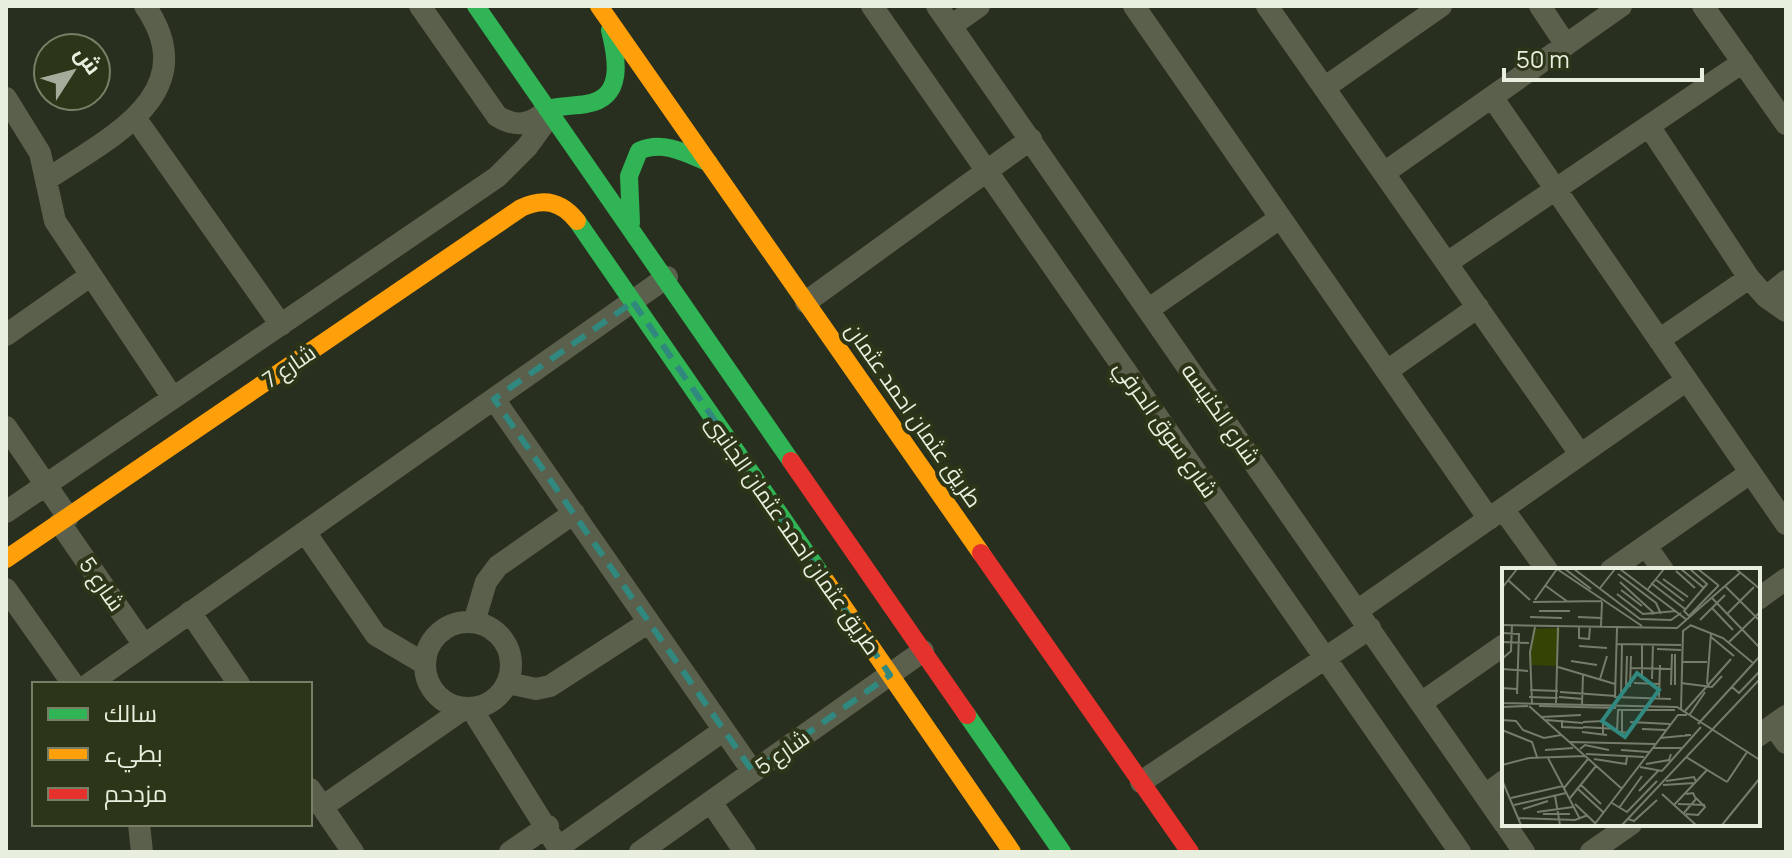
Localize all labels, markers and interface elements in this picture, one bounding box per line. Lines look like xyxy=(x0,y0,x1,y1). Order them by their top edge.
north arrow xyxy=(32,32,112,112)
scale bar xyxy=(1504,32,1702,82)
text: ش xyxy=(68,40,109,80)
text: 50 m xyxy=(1516,42,1570,75)
street label: طريق عثمان احمد عثمان xyxy=(839,317,989,513)
street label: شارع 7 xyxy=(257,337,321,395)
street label: شارع سوق الحرفي xyxy=(1106,354,1225,505)
street label: شارع الكنيسه xyxy=(1175,357,1267,471)
street label: طريق عثمان احمد عثمان الجانبى xyxy=(699,409,887,661)
street label: شارع 5 xyxy=(73,551,131,617)
inset map xyxy=(1502,568,1760,826)
legend xyxy=(32,682,312,826)
text: سالك xyxy=(104,696,157,729)
street label: شارع 5 xyxy=(749,723,815,781)
text: بطيء xyxy=(104,736,163,773)
text: مزدحم xyxy=(104,776,167,810)

